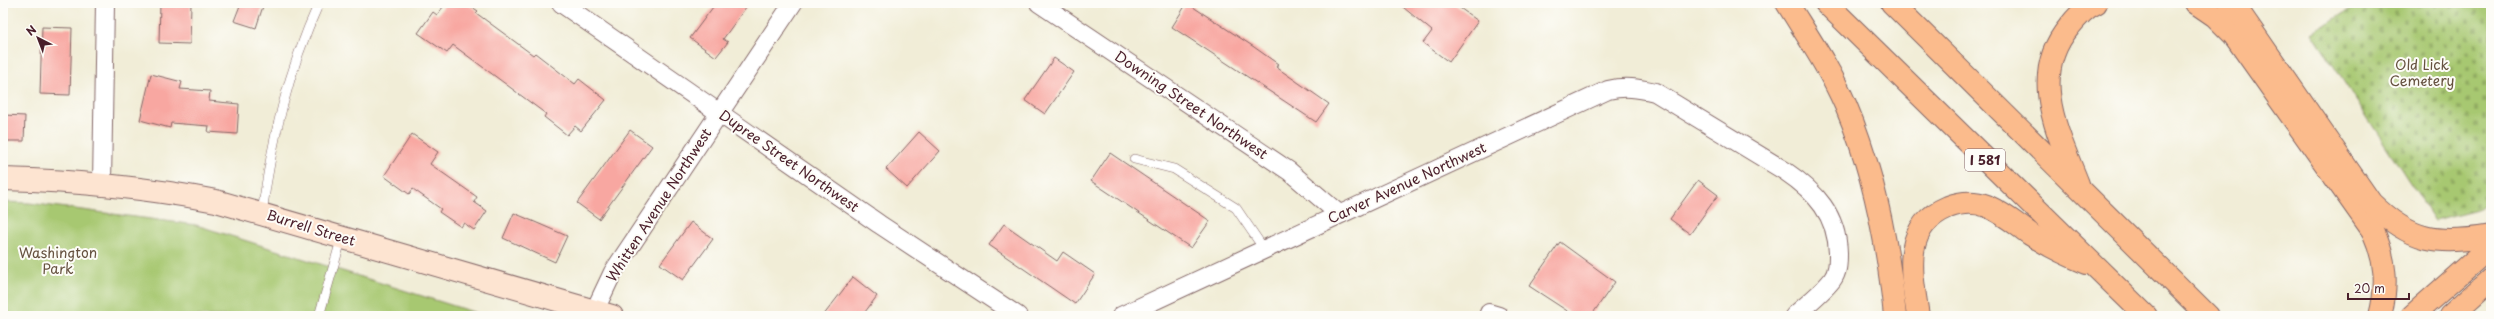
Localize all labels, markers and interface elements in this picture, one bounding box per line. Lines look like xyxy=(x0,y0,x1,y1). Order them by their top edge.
north arrow xyxy=(18,18,58,58)
text: N xyxy=(22,21,40,39)
street label: Downing Street Northwest xyxy=(1110,45,1273,164)
park label: Old Lick Cemetery xyxy=(2389,54,2455,91)
street label: Dupree Street Northwest xyxy=(715,104,864,217)
street label: Whitten Avenue Northwest xyxy=(601,123,716,286)
street label: Carver Avenue Northwest xyxy=(1324,136,1490,229)
road number: I 581 xyxy=(1965,149,2005,171)
street label: Burrell Street xyxy=(264,204,358,251)
park label: Washington Park xyxy=(19,242,97,279)
scale bar xyxy=(2348,275,2409,301)
text: 20 m xyxy=(2354,279,2385,297)

